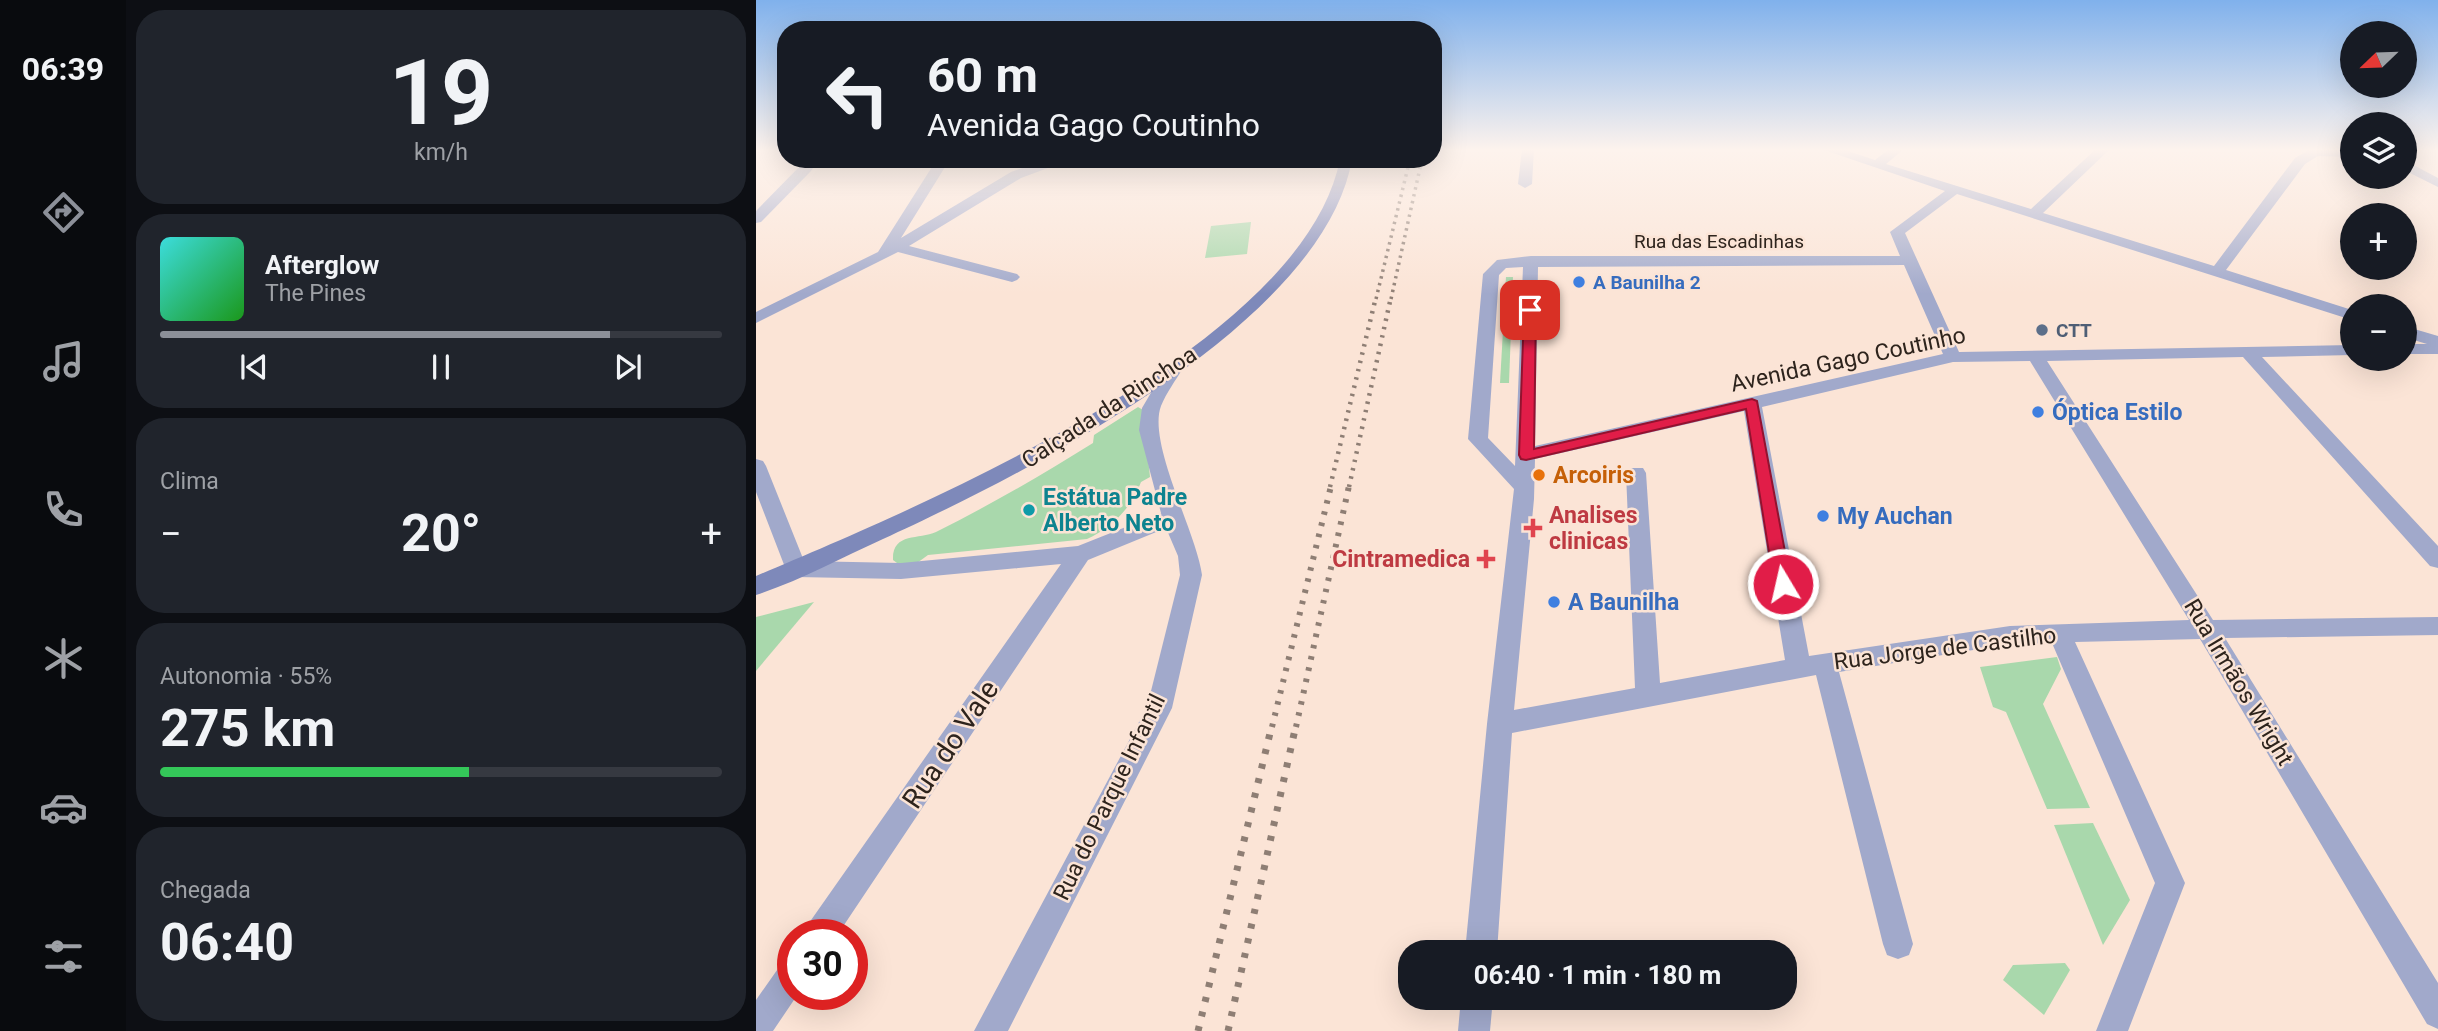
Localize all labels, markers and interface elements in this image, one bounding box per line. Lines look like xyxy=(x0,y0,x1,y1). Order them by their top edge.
north arrow xyxy=(2340,21,2417,98)
map controls xyxy=(2340,21,2417,371)
text: 19 xyxy=(389,40,493,146)
text: 60 m xyxy=(927,47,1038,104)
icon: left xyxy=(812,49,903,140)
text: 06:39 xyxy=(22,50,104,88)
text: Avenida Gago Coutinho xyxy=(927,106,1260,144)
button: layers xyxy=(2340,112,2417,189)
text: km/h xyxy=(414,139,468,166)
icon: directions xyxy=(39,188,88,237)
button: + xyxy=(2340,203,2417,280)
street label: Rua das Escadinhas xyxy=(1634,230,1804,253)
text: Afterglow xyxy=(265,250,379,280)
place label: A Baunilha 2 xyxy=(1593,271,1701,294)
marker: A Baunilha 2 xyxy=(1571,274,1587,290)
text: The Pines xyxy=(265,280,366,307)
pin xyxy=(1500,280,1560,340)
icon: arrive xyxy=(1511,291,1549,329)
button: − xyxy=(2340,294,2417,371)
place label: CTT xyxy=(2056,319,2092,342)
street label: Avenida Gago Coutinho xyxy=(1728,321,1968,398)
marker: CTT xyxy=(2034,322,2050,338)
icon: music xyxy=(39,337,88,386)
street label: Calçada da Rinchoa xyxy=(1017,341,1202,474)
icon: previous xyxy=(235,348,273,386)
icon: pause xyxy=(422,348,460,386)
icon: next xyxy=(609,348,647,386)
place label: Óptica Estilo xyxy=(2052,398,2182,426)
marker: Óptica Estilo xyxy=(2030,404,2046,420)
place label: Arcoiris xyxy=(1553,462,1634,489)
marker: Arcoiris xyxy=(1531,467,1547,483)
text: Clima xyxy=(160,468,219,495)
place label: Estátua Padre Alberto Neto xyxy=(1043,484,1187,537)
icon: phone xyxy=(39,485,88,534)
marker: Estátua Padre Alberto Neto xyxy=(1021,502,1037,518)
place label: Analises clinicas xyxy=(1549,502,1638,555)
text: 20° xyxy=(401,503,481,564)
place label: My Auchan xyxy=(1837,503,1953,530)
marker: My Auchan xyxy=(1815,508,1831,524)
text: − xyxy=(160,512,182,556)
text: + xyxy=(700,512,722,556)
marker: Analises clinicas xyxy=(1523,518,1543,538)
place label: Cintramedica xyxy=(1332,546,1470,573)
position arrow xyxy=(1746,547,1820,621)
marker: Cintramedica xyxy=(1476,549,1496,569)
place label: A Baunilha xyxy=(1568,589,1679,616)
marker: A Baunilha xyxy=(1546,594,1562,610)
street label: Rua Irmãos Wright xyxy=(2178,594,2299,770)
street label: Rua Jorge de Castilho xyxy=(1832,621,2058,676)
icon: climate xyxy=(39,634,88,683)
text: Autonomia · 55% xyxy=(160,663,332,690)
street label: Rua do Vale xyxy=(895,674,1005,815)
street label: Rua do Parque Infantil xyxy=(1048,690,1171,905)
text: 275 km xyxy=(160,698,335,759)
icon: car xyxy=(39,783,88,832)
text: Chegada xyxy=(160,877,251,904)
text: 06:40 xyxy=(160,912,294,973)
speed limit sign: 30 xyxy=(777,919,868,1010)
icon: filters xyxy=(39,932,88,981)
text: 06:40 · 1 min · 180 m xyxy=(1474,960,1721,990)

